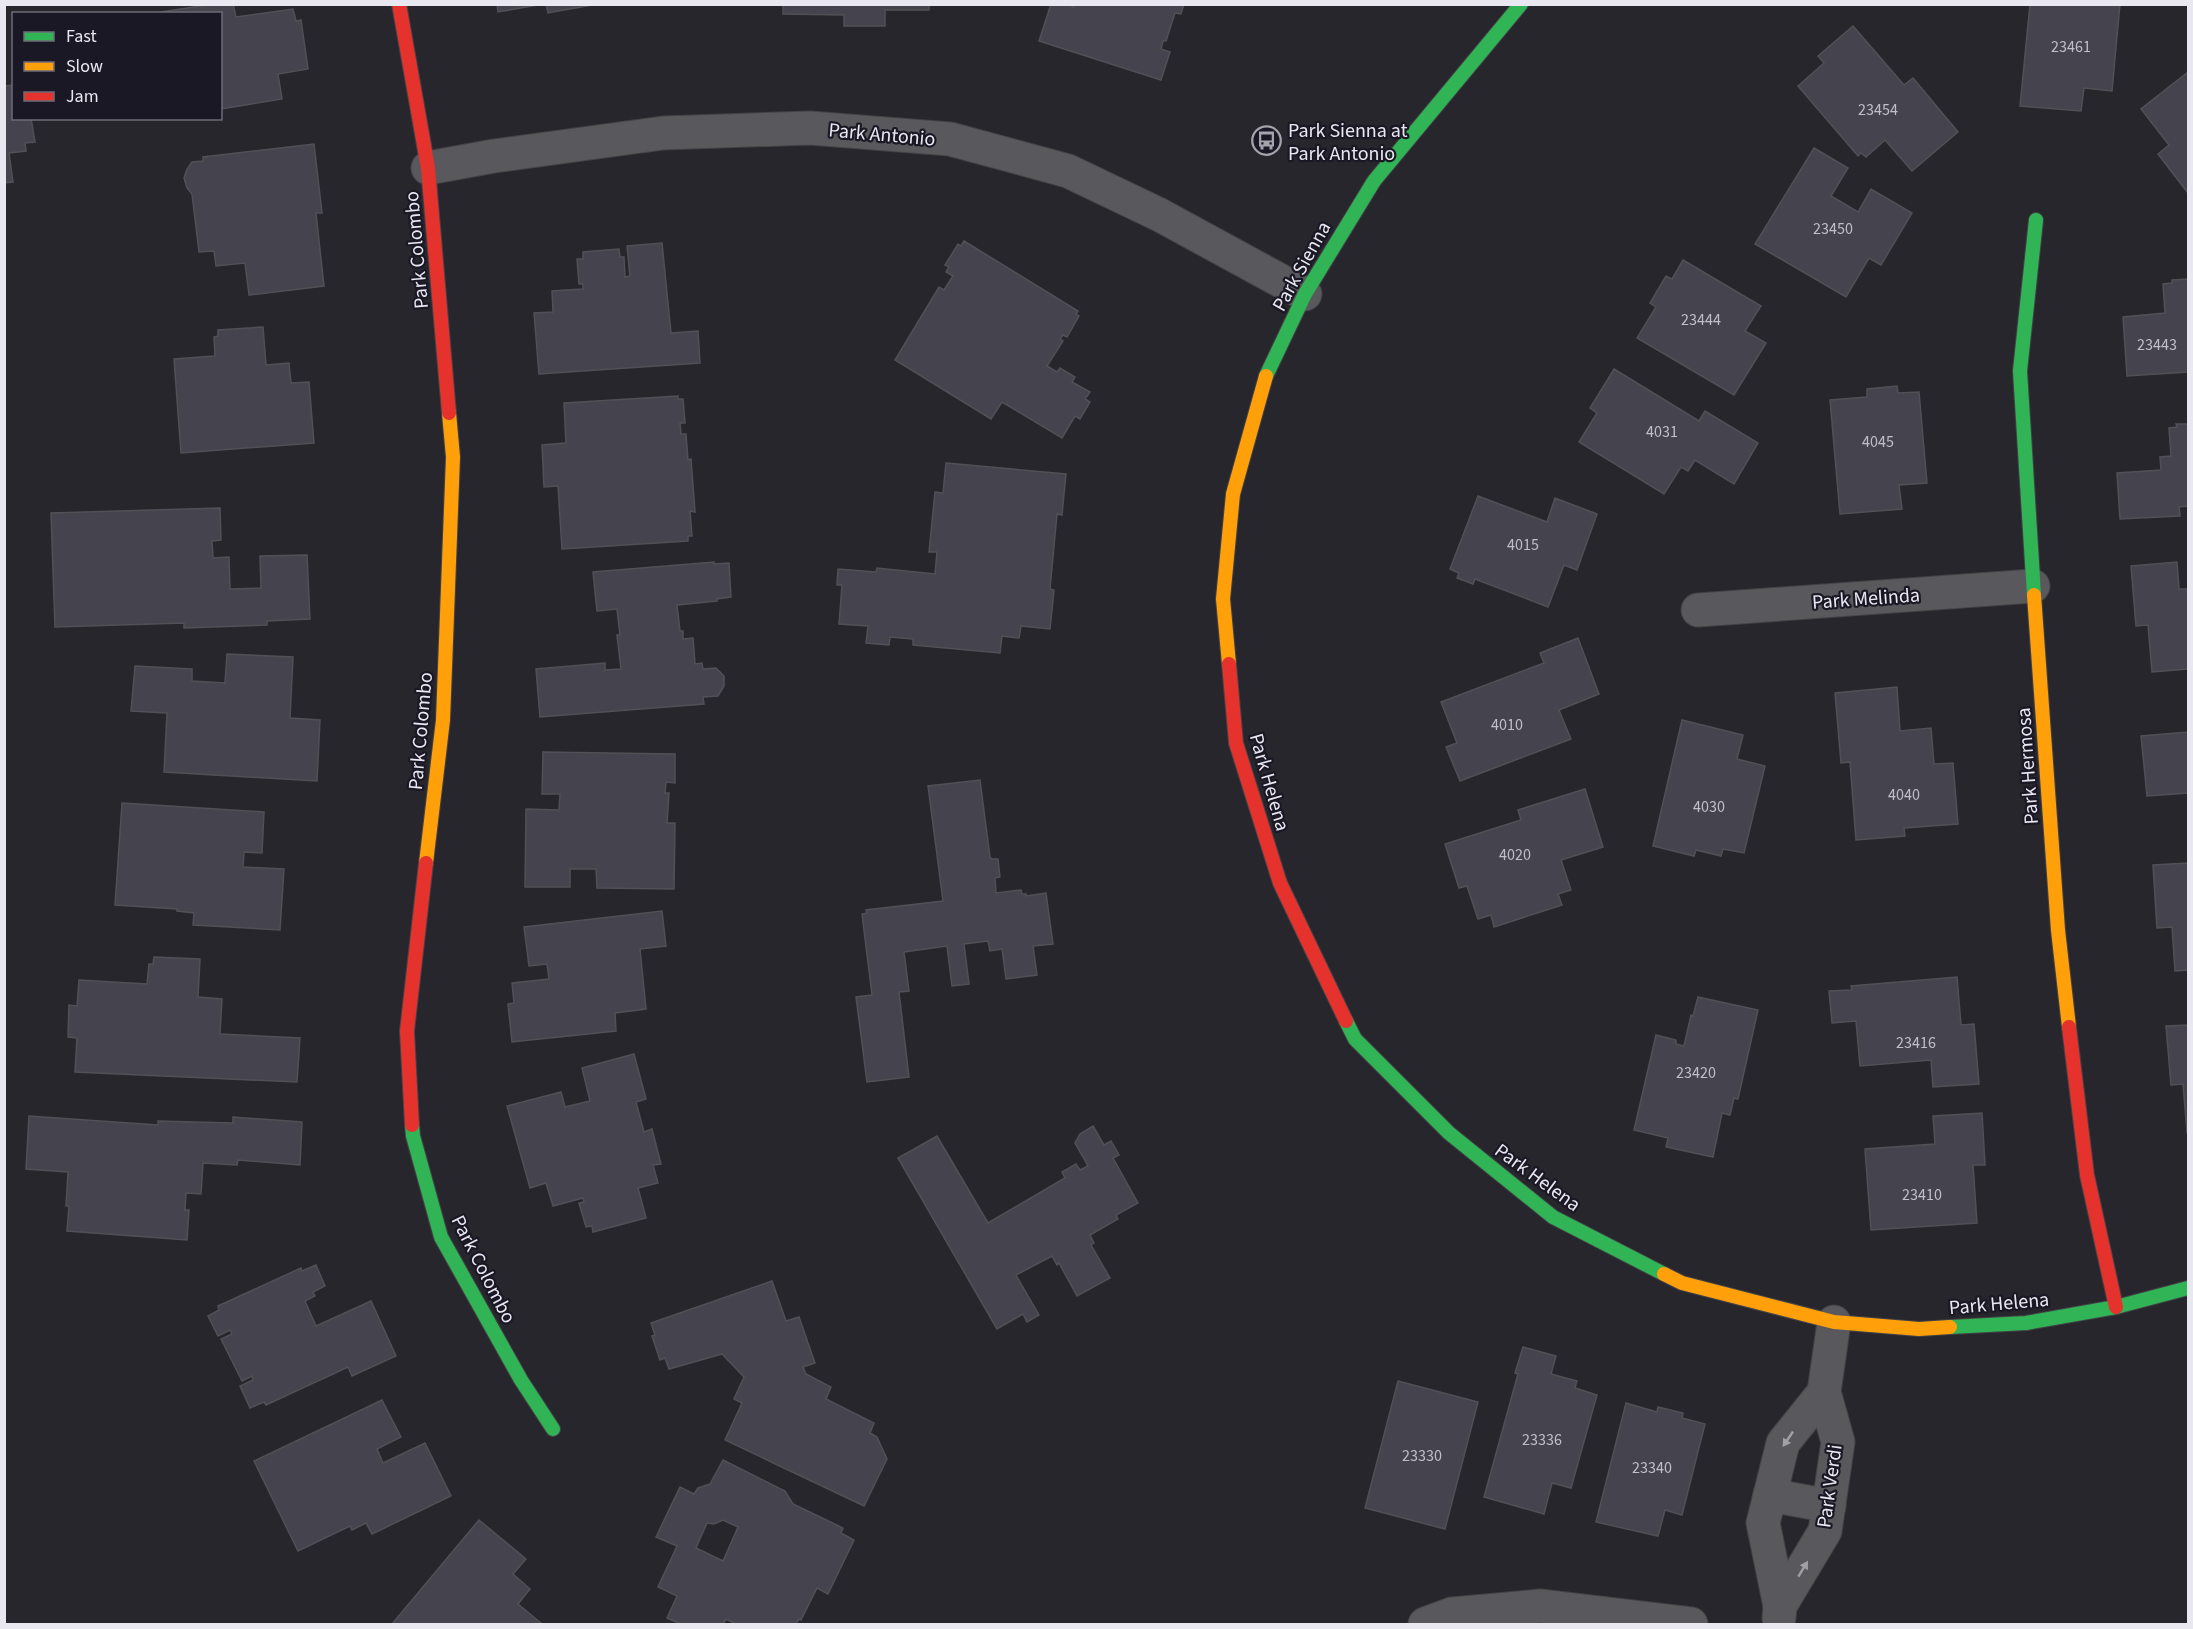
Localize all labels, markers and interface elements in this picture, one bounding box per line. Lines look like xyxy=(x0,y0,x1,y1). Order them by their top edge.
legend xyxy=(12,12,222,120)
text: Fast xyxy=(66,24,97,49)
house number: 23461 xyxy=(2051,36,2091,58)
text: Slow xyxy=(66,54,103,79)
text: Jam xyxy=(66,84,99,109)
house number: 23454 xyxy=(1858,99,1898,121)
street label: Park Antonio xyxy=(827,116,937,154)
place label: Park Sienna at Park Antonio xyxy=(1288,117,1408,168)
bus stop icon: Park Sienna at Park Antonio xyxy=(1251,125,1283,157)
street label: Park Colombo xyxy=(398,190,436,310)
street label: Park Sienna xyxy=(1266,216,1338,317)
house number: 23450 xyxy=(1813,218,1853,240)
house number: 23444 xyxy=(1681,309,1721,331)
house number: 23443 xyxy=(2137,334,2177,356)
house number: 4031 xyxy=(1646,421,1678,443)
house number: 4045 xyxy=(1862,431,1894,453)
house number: 4015 xyxy=(1507,534,1539,556)
street label: Park Melinda xyxy=(1811,581,1921,617)
street label: Park Colombo xyxy=(402,671,440,791)
street label: Park Hermosa xyxy=(2010,707,2046,825)
house number: 4010 xyxy=(1491,714,1523,736)
street label: Park Helena xyxy=(1242,730,1296,834)
house number: 4040 xyxy=(1888,784,1920,806)
house number: 4030 xyxy=(1693,796,1725,818)
house number: 4020 xyxy=(1499,844,1531,866)
house number: 23416 xyxy=(1896,1032,1936,1054)
house number: 23420 xyxy=(1676,1062,1716,1084)
street label: Park Helena xyxy=(1489,1137,1586,1219)
house number: 23410 xyxy=(1902,1184,1942,1206)
street label: Park Colombo xyxy=(444,1210,522,1328)
street label: Park Helena xyxy=(1948,1286,2050,1322)
house number: 23336 xyxy=(1522,1429,1562,1451)
one-way arrow xyxy=(1782,1430,1794,1446)
street label: Park Verdi xyxy=(1810,1443,1850,1530)
house number: 23330 xyxy=(1402,1445,1442,1467)
house number: 23340 xyxy=(1632,1457,1672,1479)
one-way arrow xyxy=(1797,1561,1808,1577)

